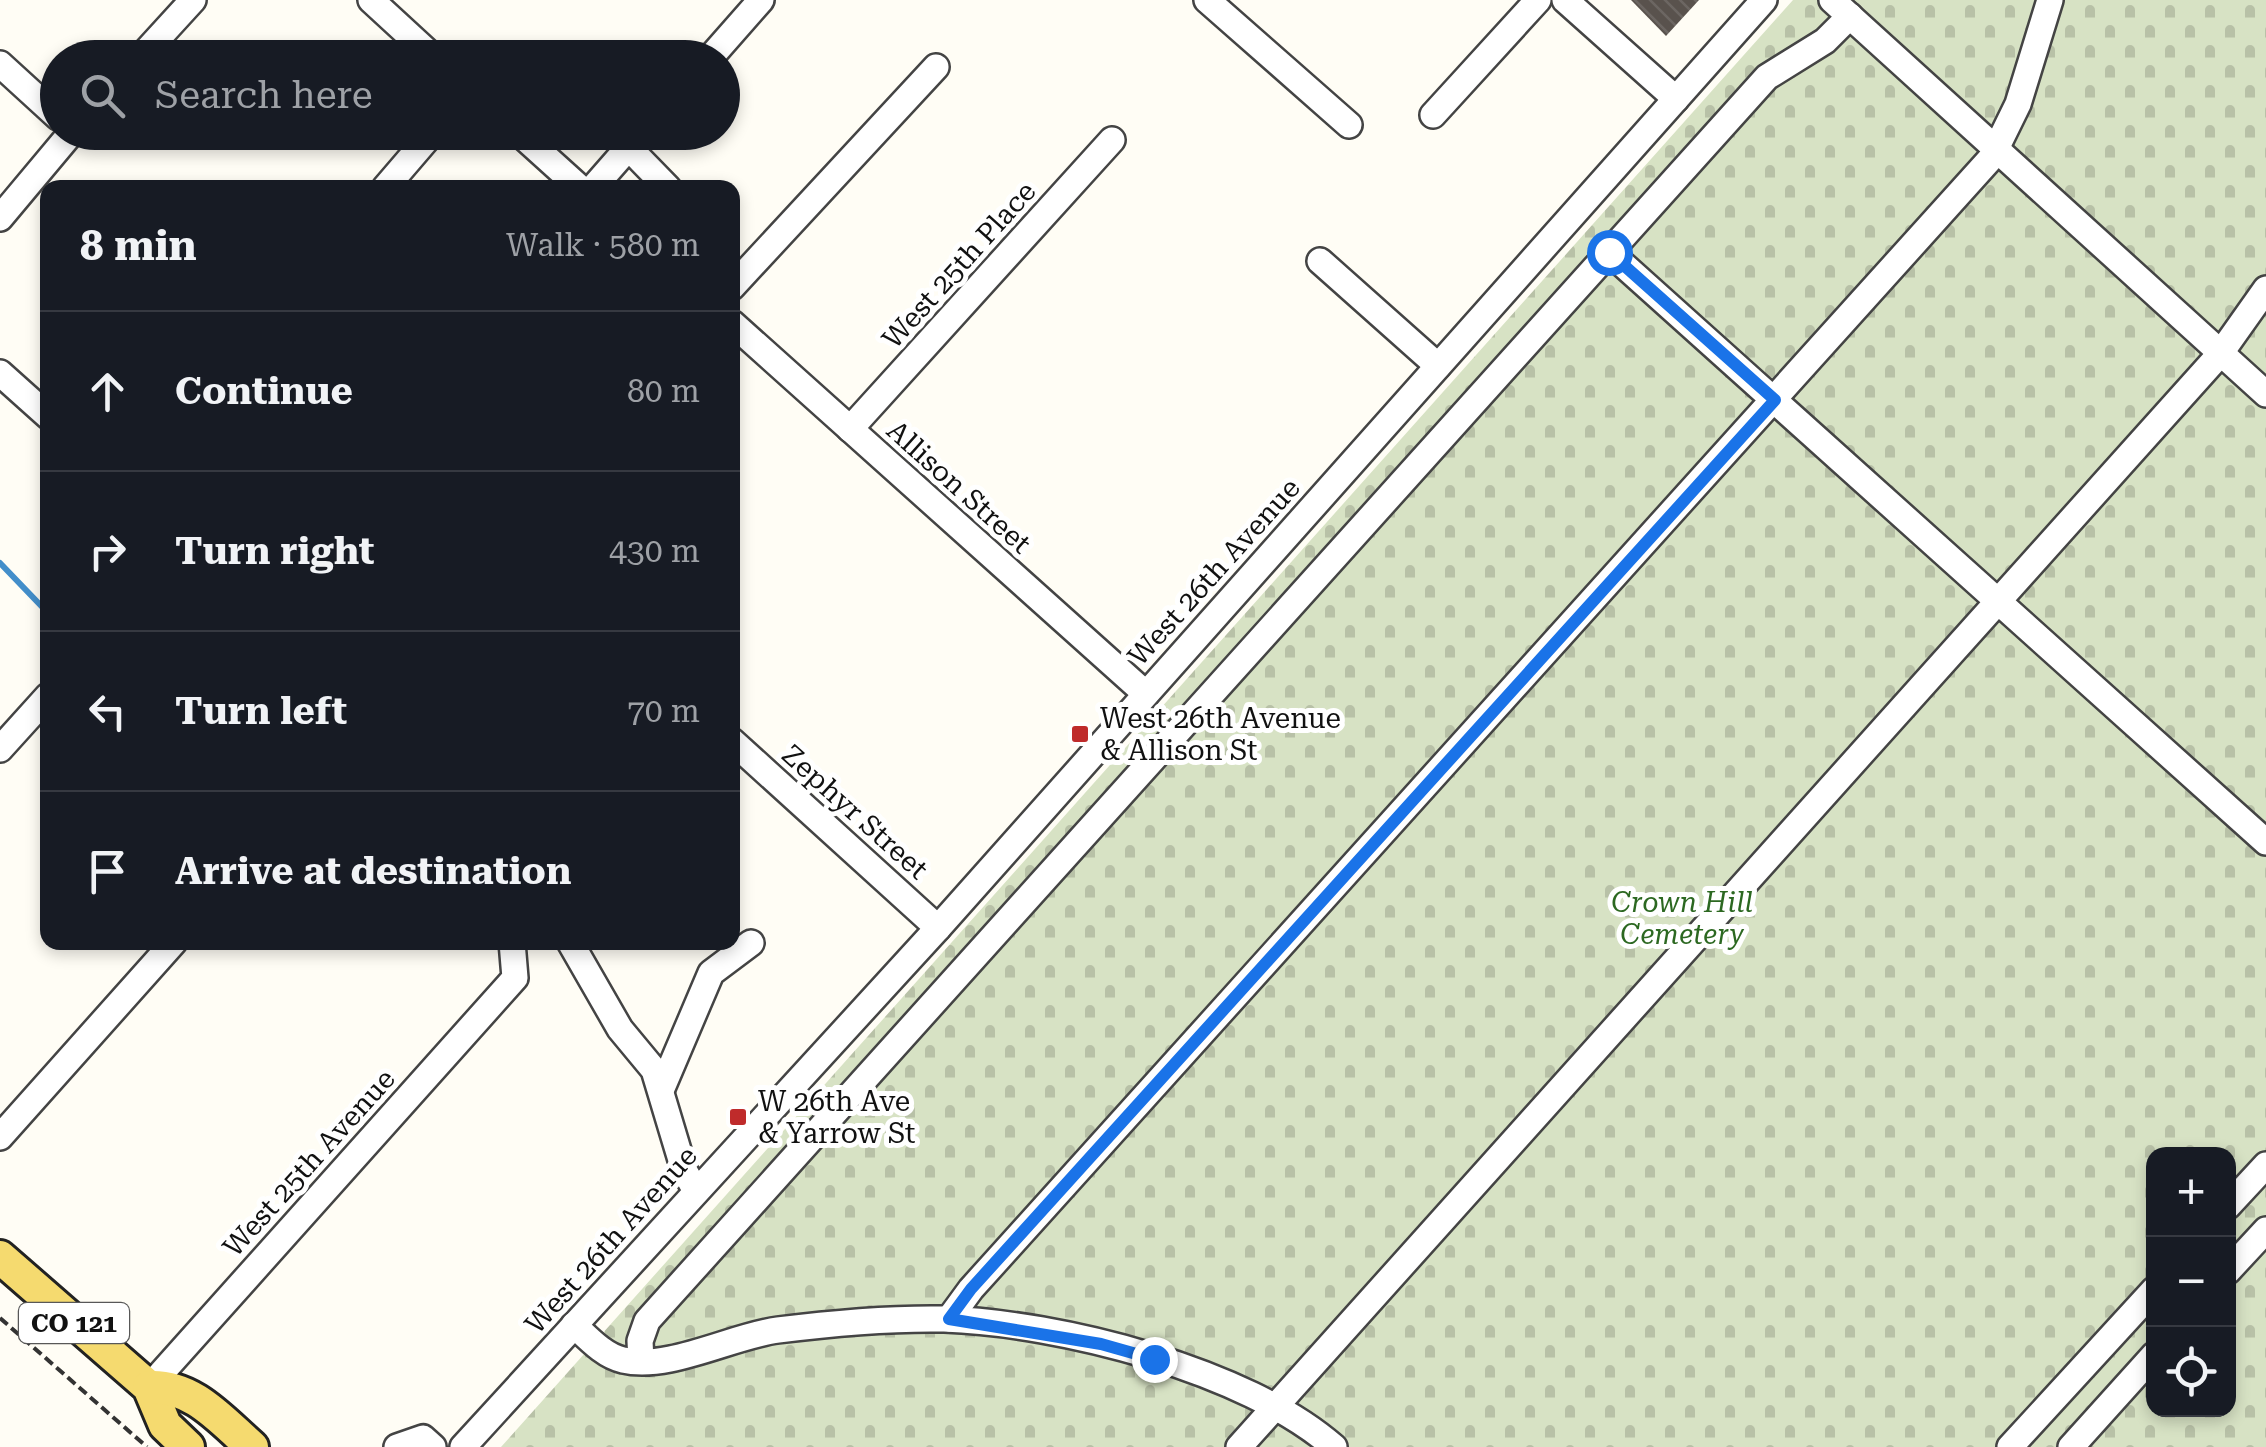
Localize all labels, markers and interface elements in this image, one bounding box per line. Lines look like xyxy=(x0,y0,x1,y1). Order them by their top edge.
search box xyxy=(40,40,740,150)
icon: search xyxy=(75,68,130,123)
text: Search here xyxy=(155,73,373,117)
street label: West 25th Place xyxy=(876,175,1042,355)
text: 8 min xyxy=(80,221,197,270)
text: Walk · 580 m xyxy=(506,226,700,264)
route start xyxy=(1587,230,1633,276)
icon: ahead xyxy=(80,364,135,419)
text: Continue xyxy=(175,369,353,413)
text: 80 m xyxy=(627,372,700,410)
street label: Allison Street xyxy=(880,414,1038,560)
street label: West 26th Avenue xyxy=(1121,471,1307,673)
icon: right xyxy=(80,524,135,579)
text: Turn right xyxy=(175,529,374,573)
text: 430 m xyxy=(609,532,700,570)
icon: left xyxy=(80,684,135,739)
text: Turn left xyxy=(175,689,347,733)
text: 70 m xyxy=(627,692,700,730)
place label: West 26th Avenue & Allison St xyxy=(1100,702,1341,767)
marker: West 26th Avenue & Allison St xyxy=(1069,723,1091,745)
street label: Zephyr Street xyxy=(775,738,935,886)
icon: arrive xyxy=(80,844,135,899)
text: Arrive at destination xyxy=(175,849,571,893)
park label: Crown Hill Cemetery xyxy=(1611,886,1753,951)
street label: West 25th Avenue xyxy=(216,1062,402,1264)
place label: W 26th Ave & Yarrow St xyxy=(758,1085,915,1150)
marker: W 26th Ave & Yarrow St xyxy=(727,1106,749,1128)
street label: West 26th Avenue xyxy=(518,1139,704,1341)
map controls xyxy=(2146,1147,2236,1417)
button: + xyxy=(2146,1147,2236,1237)
button: − xyxy=(2146,1237,2236,1327)
road number: CO 121 xyxy=(19,1303,129,1343)
button: locate xyxy=(2146,1327,2236,1417)
route end xyxy=(1132,1337,1178,1383)

